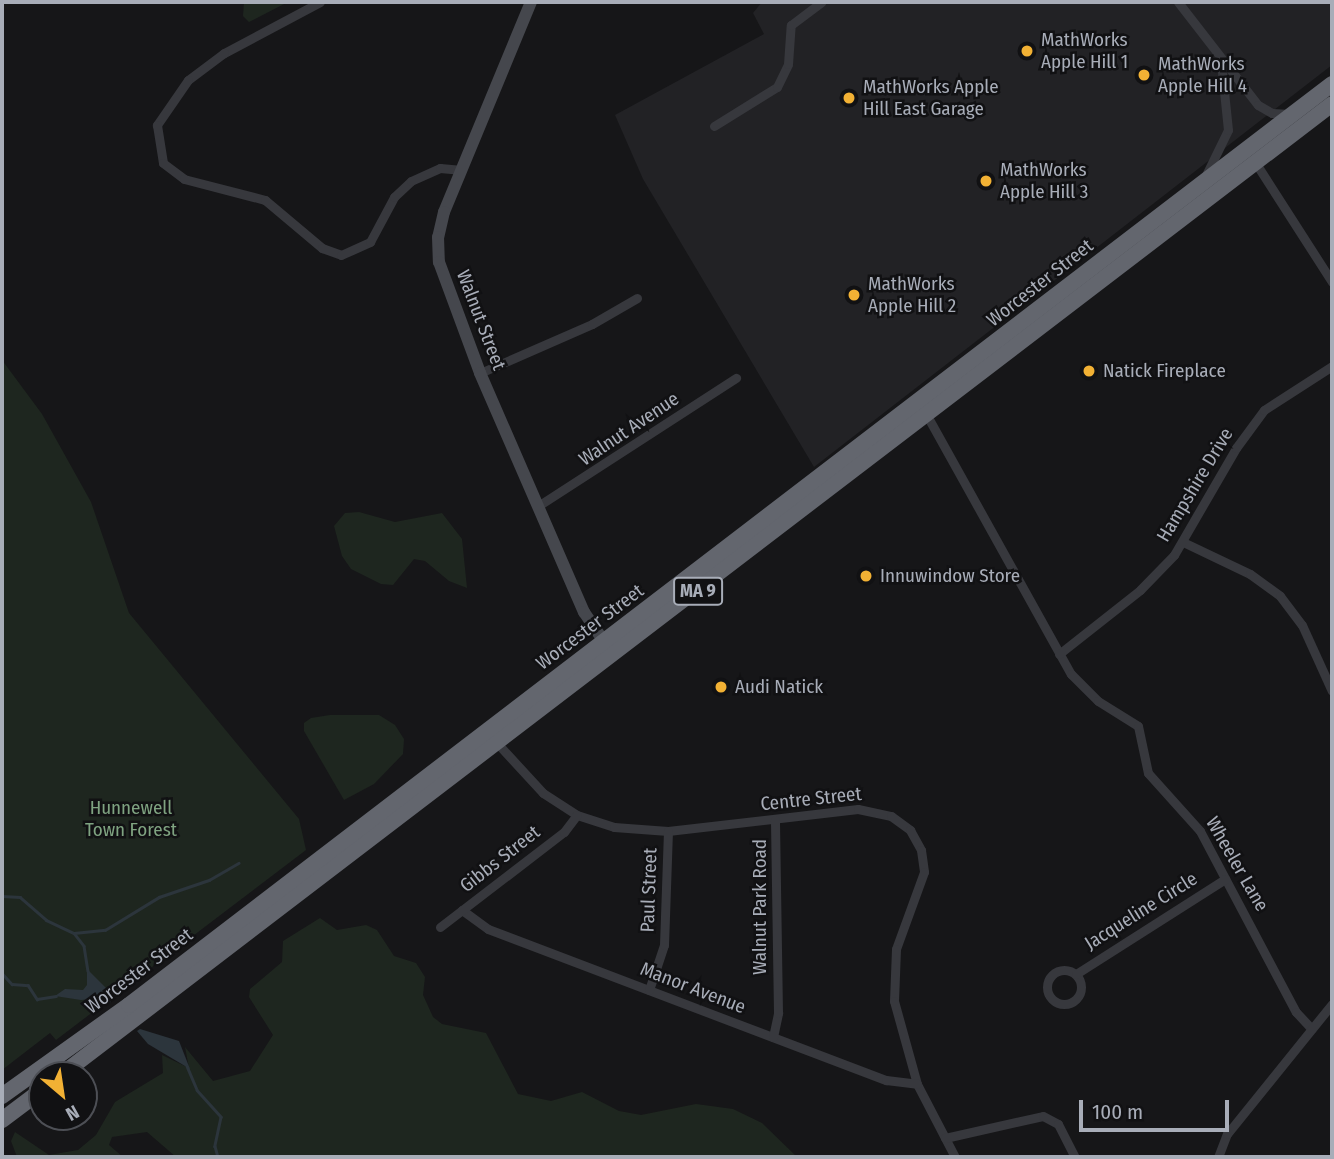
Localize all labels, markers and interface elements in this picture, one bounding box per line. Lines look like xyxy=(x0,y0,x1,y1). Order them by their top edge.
place label: MathWorks Apple Hill 1 xyxy=(1041,29,1128,73)
marker: MathWorks Apple Hill 1 xyxy=(1019,43,1035,59)
place label: MathWorks Apple Hill 4 xyxy=(1158,53,1247,97)
marker: MathWorks Apple Hill 4 xyxy=(1136,67,1152,83)
place label: MathWorks Apple Hill East Garage xyxy=(863,76,999,120)
marker: MathWorks Apple Hill East Garage xyxy=(841,90,857,106)
place label: MathWorks Apple Hill 3 xyxy=(1000,159,1088,203)
marker: MathWorks Apple Hill 3 xyxy=(978,173,994,189)
street label: Worcester Street xyxy=(982,234,1098,332)
street label: Walnut Street xyxy=(452,267,510,373)
place label: MathWorks Apple Hill 2 xyxy=(868,273,956,317)
marker: MathWorks Apple Hill 2 xyxy=(846,287,862,303)
place label: Natick Fireplace xyxy=(1103,360,1226,382)
marker: Natick Fireplace xyxy=(1081,363,1097,379)
street label: Walnut Avenue xyxy=(575,387,683,471)
street label: Hampshire Drive xyxy=(1152,424,1238,546)
place label: Innuwindow Store xyxy=(880,565,1020,587)
marker: Innuwindow Store xyxy=(858,568,874,584)
road number: MA 9 xyxy=(672,576,724,606)
street label: Worcester Street xyxy=(532,579,648,675)
place label: Audi Natick xyxy=(735,676,823,698)
marker: Audi Natick xyxy=(713,679,729,695)
street label: Centre Street xyxy=(759,782,863,816)
park label: Hunnewell Town Forest xyxy=(85,797,177,841)
street label: Wheeler Lane xyxy=(1201,813,1273,915)
street label: Gibbs Street xyxy=(455,821,545,897)
street label: Walnut Park Road xyxy=(749,839,771,975)
street label: Paul Street xyxy=(636,847,662,933)
street label: Jacqueline Circle xyxy=(1081,867,1201,955)
street label: Worcester Street xyxy=(81,923,197,1019)
street label: Manor Avenue xyxy=(637,957,749,1019)
north arrow xyxy=(28,1061,98,1131)
scale bar xyxy=(1082,1086,1232,1130)
text: 100 m xyxy=(1092,1099,1143,1125)
text: N xyxy=(62,1100,83,1126)

